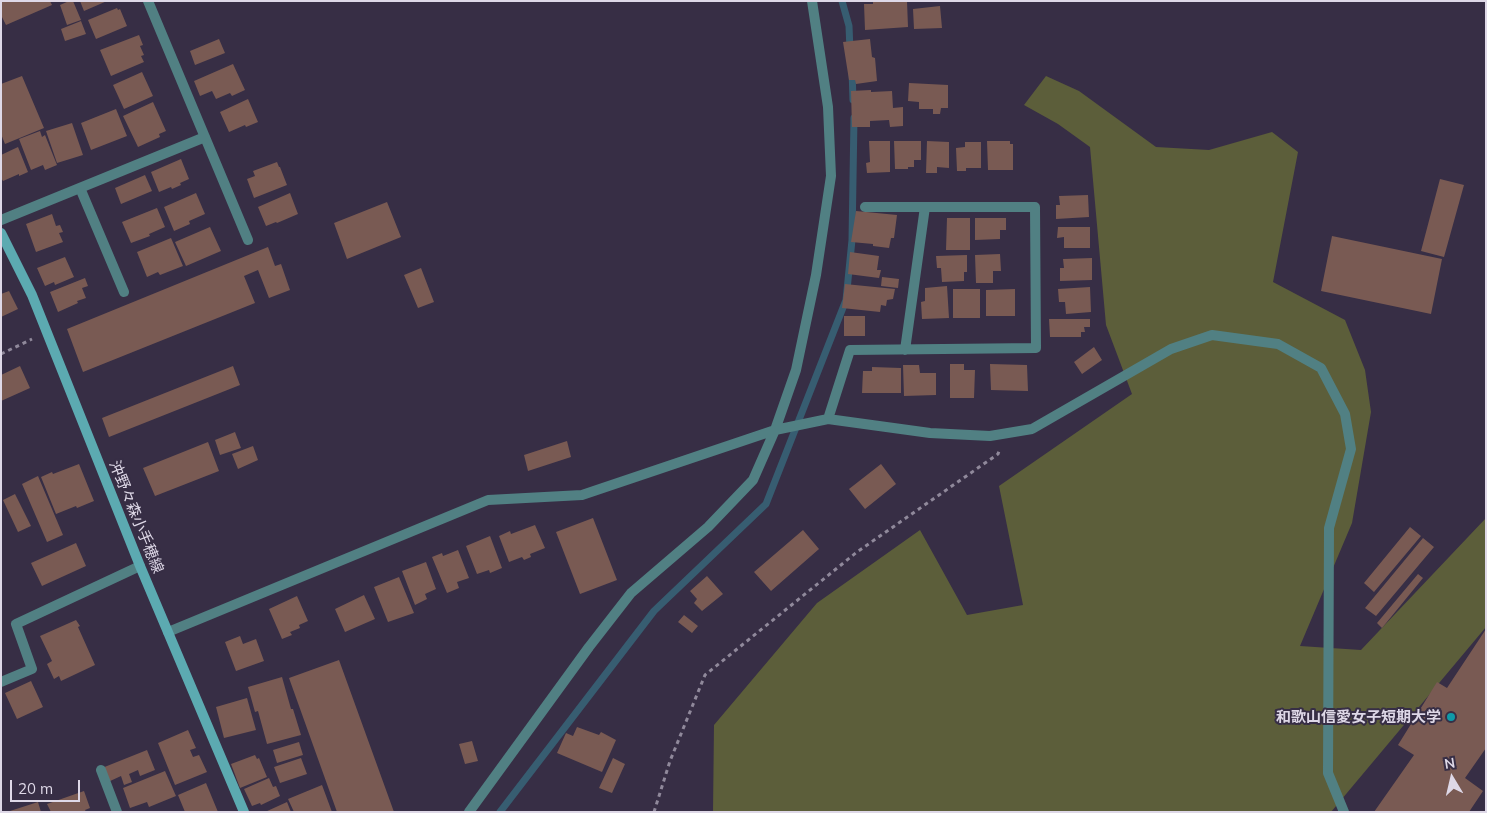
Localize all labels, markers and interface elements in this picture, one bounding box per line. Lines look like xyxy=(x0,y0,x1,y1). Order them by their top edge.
street label: 沖野々森小手穂線 xyxy=(105,458,167,576)
place label: 和歌山信愛女子短期大学 xyxy=(1276,708,1441,726)
marker: 和歌山信愛女子短期大学 xyxy=(1445,711,1457,723)
north arrow xyxy=(1427,753,1477,803)
text: N xyxy=(1443,753,1456,773)
scale bar xyxy=(12,770,82,802)
text: 20 m xyxy=(18,779,53,798)

